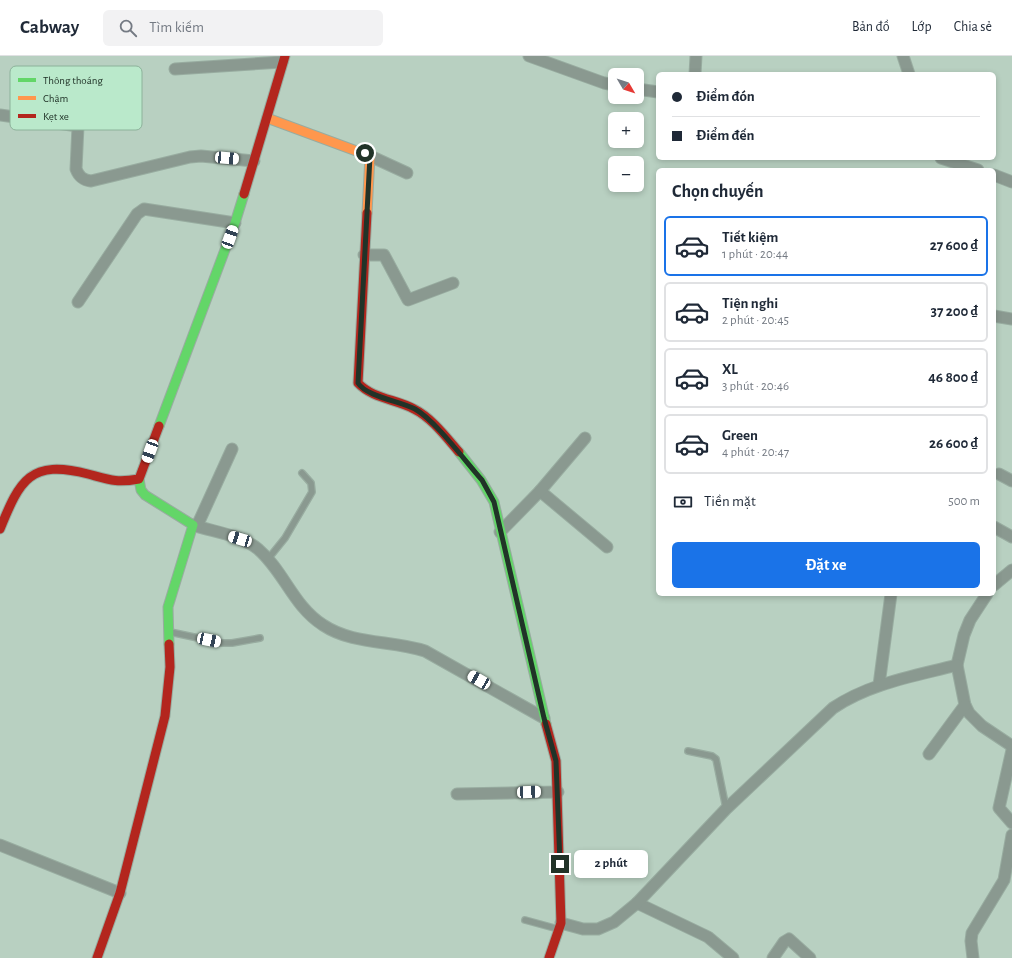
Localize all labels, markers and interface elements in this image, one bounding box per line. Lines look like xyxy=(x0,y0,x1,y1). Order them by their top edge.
search box xyxy=(103,10,383,46)
icon: search xyxy=(117,17,139,39)
text: Cabway xyxy=(20,18,79,37)
text: Tìm kiếm xyxy=(149,20,204,35)
text: Bản đồ xyxy=(852,20,890,34)
text: Lớp xyxy=(912,20,932,34)
text: Chia sẻ xyxy=(954,20,992,34)
legend xyxy=(10,66,142,130)
north arrow xyxy=(608,68,644,104)
map controls xyxy=(608,68,644,192)
text: Thông thoáng xyxy=(43,75,103,86)
text: Điểm đón xyxy=(696,89,755,104)
text: Chậm xyxy=(43,93,68,104)
text: Kẹt xe xyxy=(43,111,69,122)
button: + xyxy=(608,112,644,148)
text: Điểm đến xyxy=(696,128,755,143)
route start xyxy=(356,144,374,162)
car xyxy=(215,151,239,165)
button: − xyxy=(608,156,644,192)
text: Chọn chuyến xyxy=(672,183,764,201)
car xyxy=(220,224,240,250)
icon: car xyxy=(674,228,710,264)
text: Tiết kiệm xyxy=(722,230,778,245)
text: 27 600 ₫ xyxy=(930,238,978,253)
text: 1 phút · 20:44 xyxy=(722,248,788,261)
icon: car xyxy=(674,294,710,330)
text: Tiện nghi xyxy=(722,296,778,311)
text: 37 200 ₫ xyxy=(931,304,978,319)
text: 2 phút · 20:45 xyxy=(722,314,789,327)
icon: car xyxy=(674,360,710,396)
text: XL xyxy=(722,362,738,377)
text: 46 800 ₫ xyxy=(928,370,978,385)
text: 3 phút · 20:46 xyxy=(722,380,789,393)
icon: car xyxy=(674,426,710,462)
text: Green xyxy=(722,428,758,443)
text: 26 600 ₫ xyxy=(929,436,978,451)
car xyxy=(140,438,160,464)
text: 4 phút · 20:47 xyxy=(722,446,789,459)
icon: cash xyxy=(672,491,694,513)
text: Tiền mặt xyxy=(704,494,756,509)
text: 500 m xyxy=(948,495,980,508)
car xyxy=(227,530,253,548)
button: Đặt xe xyxy=(672,542,980,588)
car xyxy=(196,632,222,648)
car xyxy=(466,669,492,691)
car xyxy=(517,786,541,798)
callout: 2 phút xyxy=(574,850,648,878)
route end xyxy=(551,855,569,873)
text: 2 phút xyxy=(595,857,627,870)

